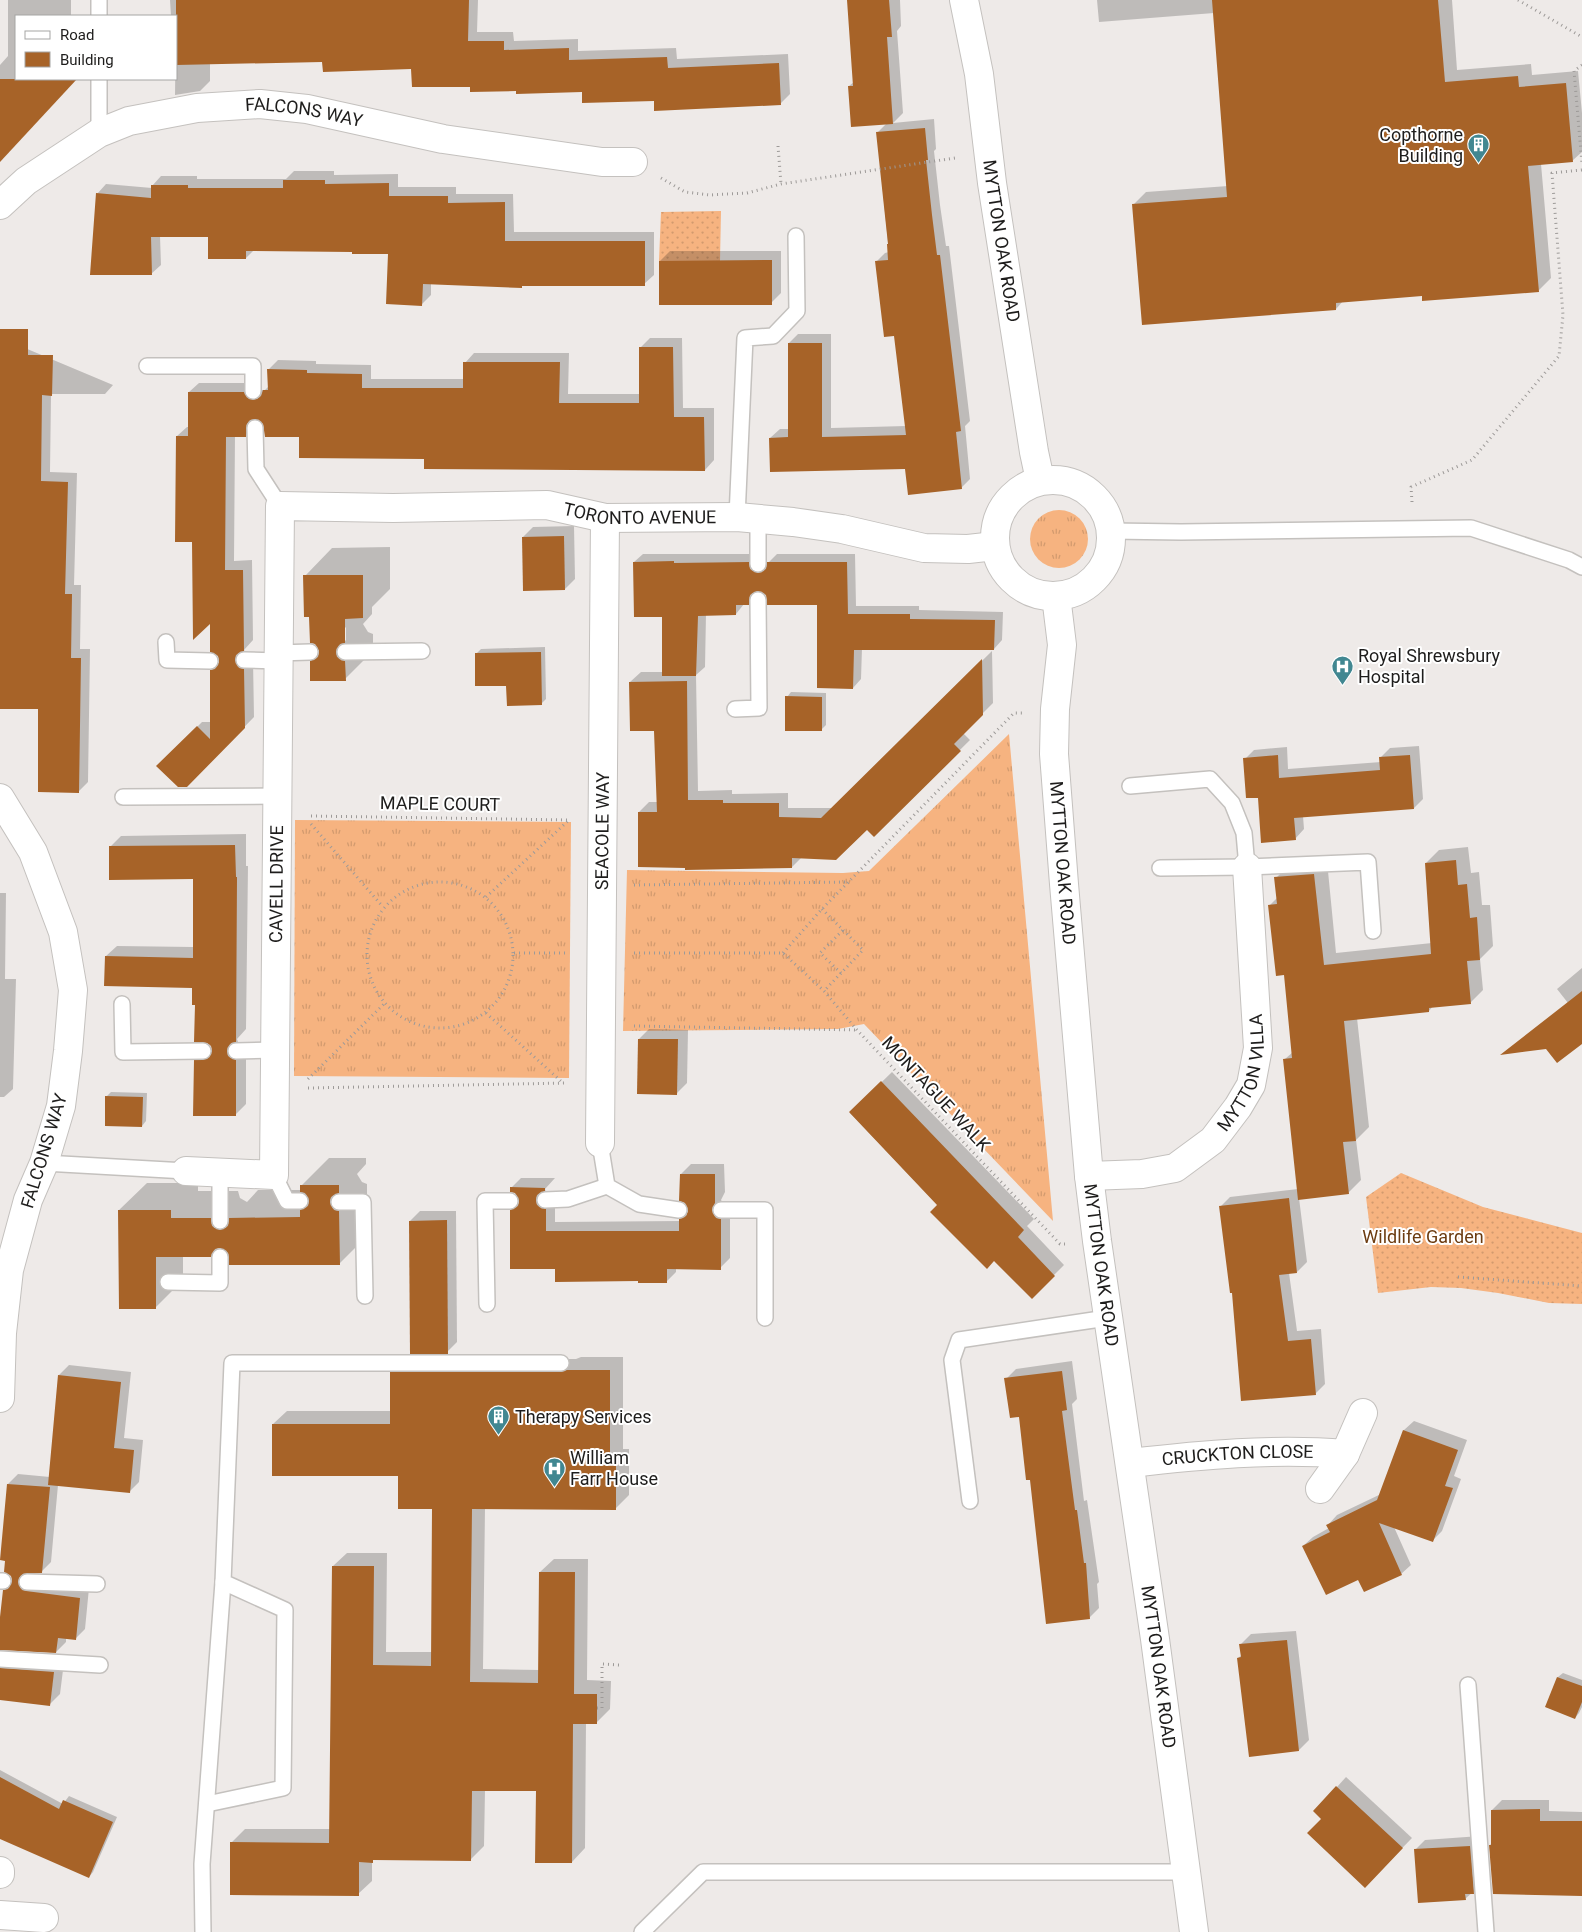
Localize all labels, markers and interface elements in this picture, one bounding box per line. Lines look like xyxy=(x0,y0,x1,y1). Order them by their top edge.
legend xyxy=(15,15,178,80)
text: Road xyxy=(60,26,94,44)
text: Building xyxy=(60,51,114,69)
street label: FALCONS WAY xyxy=(245,93,365,131)
place label: Copthorne Building xyxy=(1379,124,1463,166)
building icon: Copthorne Building xyxy=(1467,133,1491,164)
street label: MYTTON OAK ROAD xyxy=(979,159,1025,324)
street label: TORONTO AVENUE xyxy=(561,498,716,529)
place label: Royal Shrewsbury Hospital xyxy=(1358,645,1500,687)
hospital icon: Royal Shrewsbury Hospital xyxy=(1330,654,1354,685)
street label: SEACOLE WAY xyxy=(591,772,613,890)
street label: MYTTON OAK ROAD xyxy=(1046,780,1080,946)
street label: MAPLE COURT xyxy=(380,792,501,815)
street label: CAVELL DRIVE xyxy=(265,825,287,943)
street label: MYTTON VILLA xyxy=(1212,1013,1268,1135)
street label: MONTAGUE WALK xyxy=(878,1032,995,1156)
street label: FALCONS WAY xyxy=(16,1091,71,1211)
street label: MYTTON OAK ROAD xyxy=(1080,1182,1123,1348)
park label: Wildlife Garden xyxy=(1362,1226,1484,1247)
building icon: Therapy Services xyxy=(487,1405,511,1436)
place label: Therapy Services xyxy=(515,1406,652,1427)
street label: CRUCKTON CLOSE xyxy=(1161,1441,1314,1469)
place label: William Farr House xyxy=(570,1447,658,1489)
hospital icon: William Farr House xyxy=(542,1456,566,1487)
street label: MYTTON OAK ROAD xyxy=(1137,1584,1180,1750)

